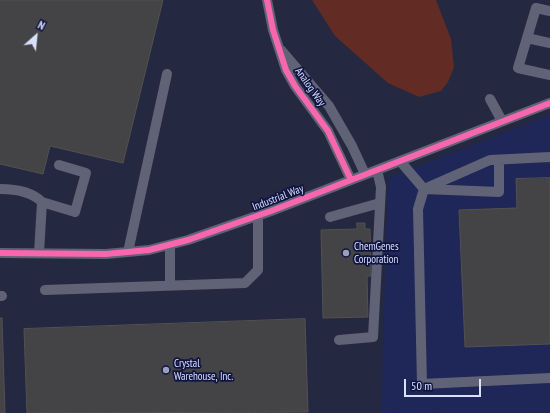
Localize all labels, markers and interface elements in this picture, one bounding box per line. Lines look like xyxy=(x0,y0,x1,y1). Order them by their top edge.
north arrow xyxy=(16,16,56,56)
text: N xyxy=(36,18,47,33)
street label: Analog Way xyxy=(292,65,328,109)
street label: Industrial Way xyxy=(250,182,306,214)
place label: ChemGenes Corporation xyxy=(354,240,399,266)
marker: ChemGenes Corporation xyxy=(341,248,351,258)
place label: Crystal Warehouse, Inc. xyxy=(174,357,233,383)
marker: Crystal Warehouse, Inc. xyxy=(161,365,171,375)
scale bar xyxy=(406,371,483,397)
text: 50 m xyxy=(411,378,432,393)

